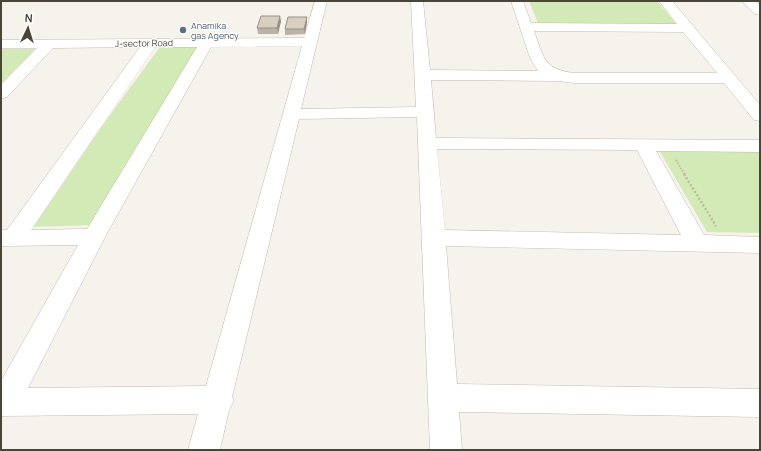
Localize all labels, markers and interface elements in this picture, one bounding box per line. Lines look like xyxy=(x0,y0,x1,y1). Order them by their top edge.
north arrow xyxy=(8,8,48,48)
text: N xyxy=(24,10,33,25)
place label: Anamika gas Agency xyxy=(191,19,239,42)
marker: Anamika gas Agency xyxy=(178,25,188,35)
street label: J-sector Road xyxy=(115,36,173,50)

